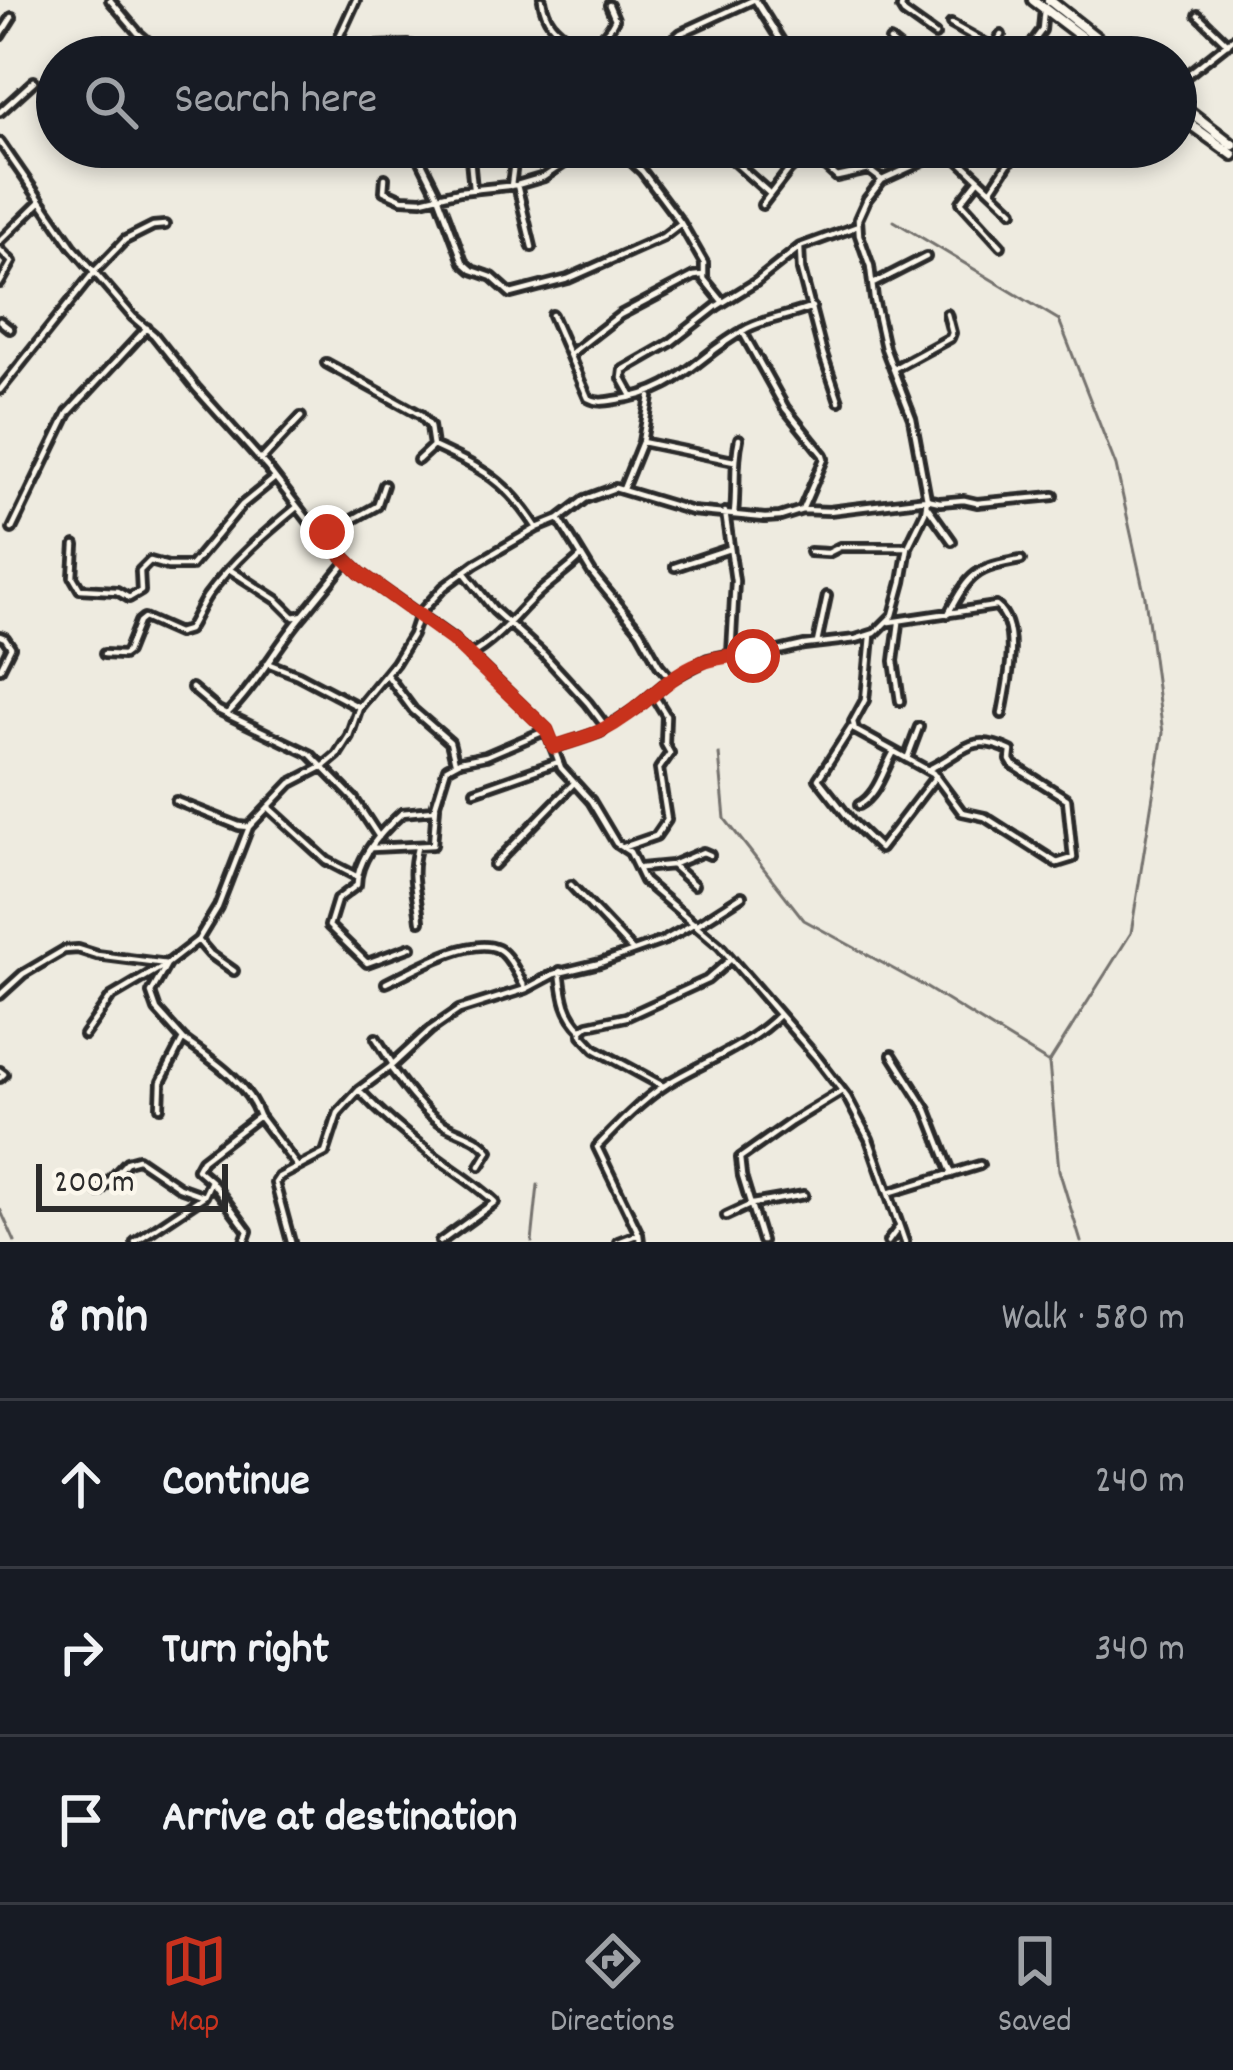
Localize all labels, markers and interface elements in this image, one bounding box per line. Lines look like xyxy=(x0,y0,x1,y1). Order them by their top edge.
search box xyxy=(36,36,1197,168)
icon: search xyxy=(78,69,144,135)
text: Search here xyxy=(174,70,377,134)
route end xyxy=(300,505,354,559)
route start xyxy=(726,629,780,683)
scale bar xyxy=(36,1158,228,1211)
text: 200 m xyxy=(54,1161,135,1208)
text: 8 min xyxy=(48,1284,148,1356)
text: Walk · 580 m xyxy=(1002,1293,1185,1348)
icon: ahead xyxy=(48,1451,114,1517)
text: Continue xyxy=(162,1452,310,1516)
text: 240 m xyxy=(1095,1456,1185,1511)
icon: right xyxy=(48,1619,114,1685)
text: Turn right xyxy=(162,1620,329,1684)
text: 340 m xyxy=(1095,1624,1185,1679)
icon: arrive xyxy=(48,1787,114,1853)
text: Arrive at destination xyxy=(162,1788,517,1852)
tab: Map xyxy=(161,1928,227,2047)
tab: Directions xyxy=(550,1928,675,2047)
tab: Saved xyxy=(998,1928,1072,2047)

